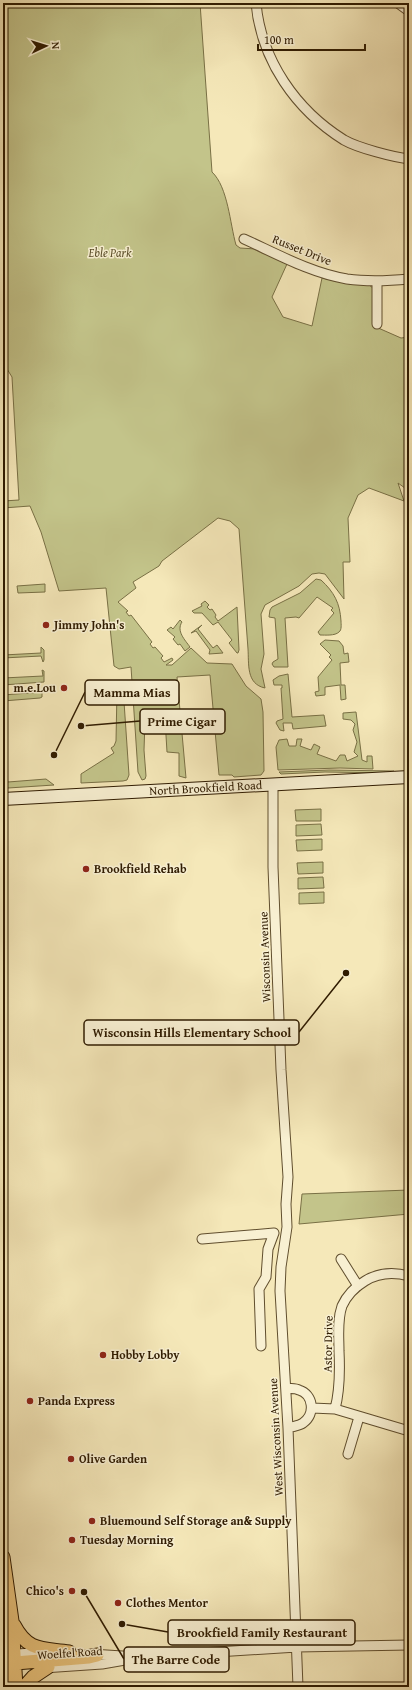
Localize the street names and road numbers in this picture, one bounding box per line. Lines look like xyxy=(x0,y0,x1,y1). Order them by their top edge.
street label: Russet Drive xyxy=(270,230,335,269)
street label: North Brookfield Road xyxy=(149,776,263,799)
street label: Wisconsin Avenue xyxy=(254,911,275,1003)
street label: Astor Drive xyxy=(319,1315,337,1373)
street label: West Wisconsin Avenue xyxy=(264,1377,287,1496)
street label: Woelfel Road xyxy=(37,1642,104,1663)

